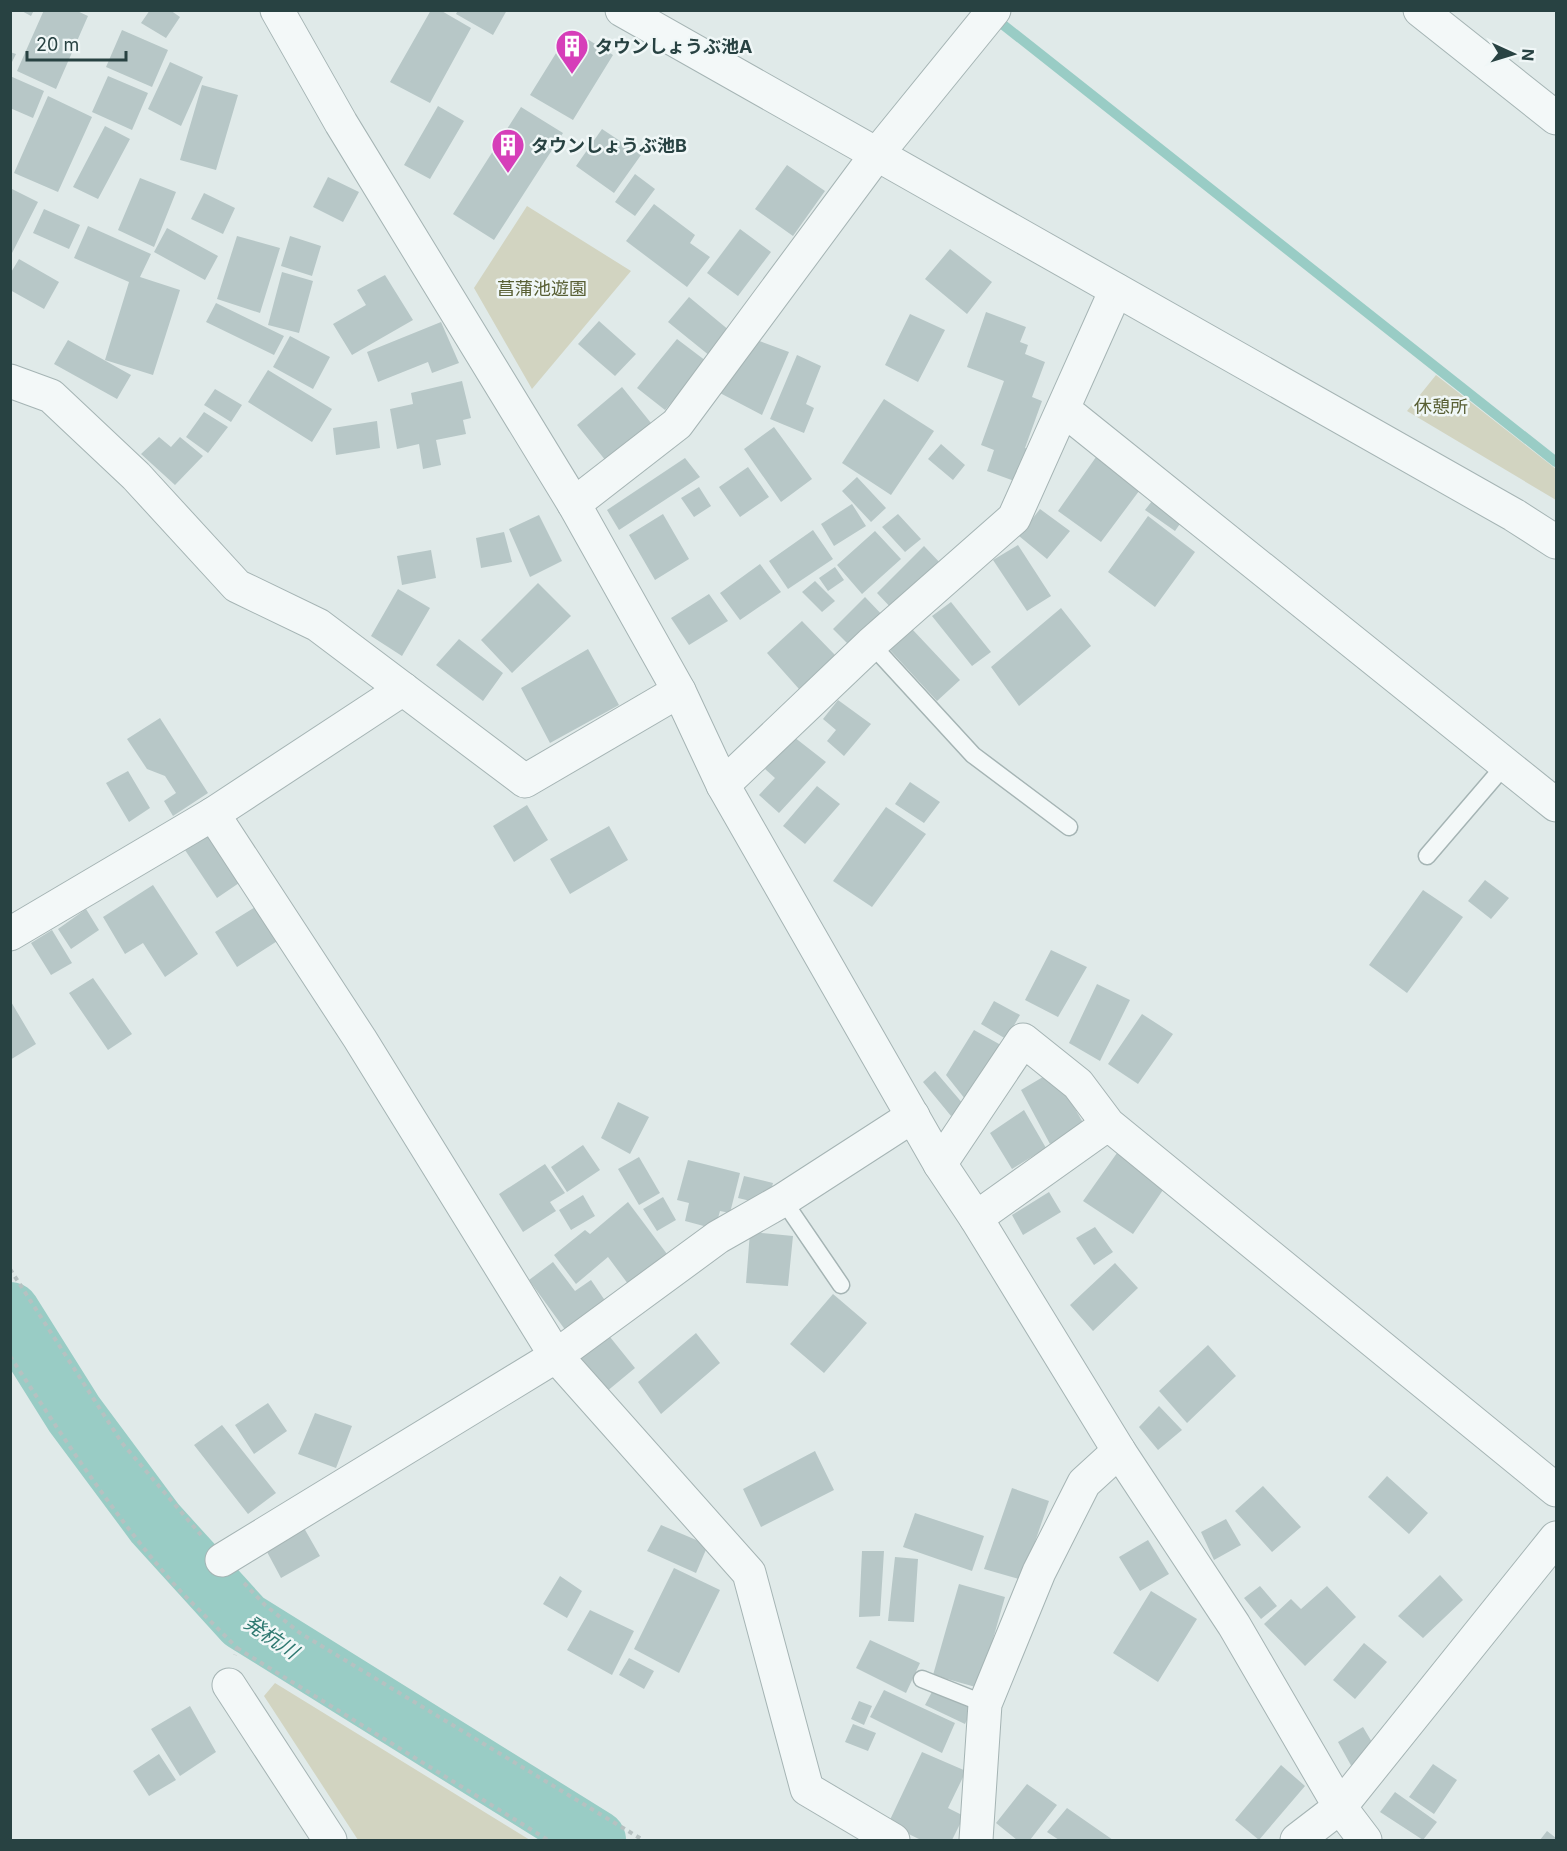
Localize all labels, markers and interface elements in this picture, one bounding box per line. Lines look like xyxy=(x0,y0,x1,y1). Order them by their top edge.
scale bar xyxy=(27,24,126,62)
north arrow xyxy=(1483,24,1543,84)
building icon: タウンしょうぶ池A xyxy=(554,28,590,75)
text: 20 m xyxy=(36,34,79,55)
place label: タウンしょうぶ池A xyxy=(595,36,752,57)
text: N xyxy=(1518,48,1538,62)
building icon: タウンしょうぶ池B xyxy=(490,127,526,174)
place label: タウンしょうぶ池B xyxy=(531,135,687,156)
park label: 菖蒲池遊園 xyxy=(497,278,587,299)
park label: 休憩所 xyxy=(1414,396,1468,417)
water label: 発杭川 xyxy=(239,1610,304,1665)

